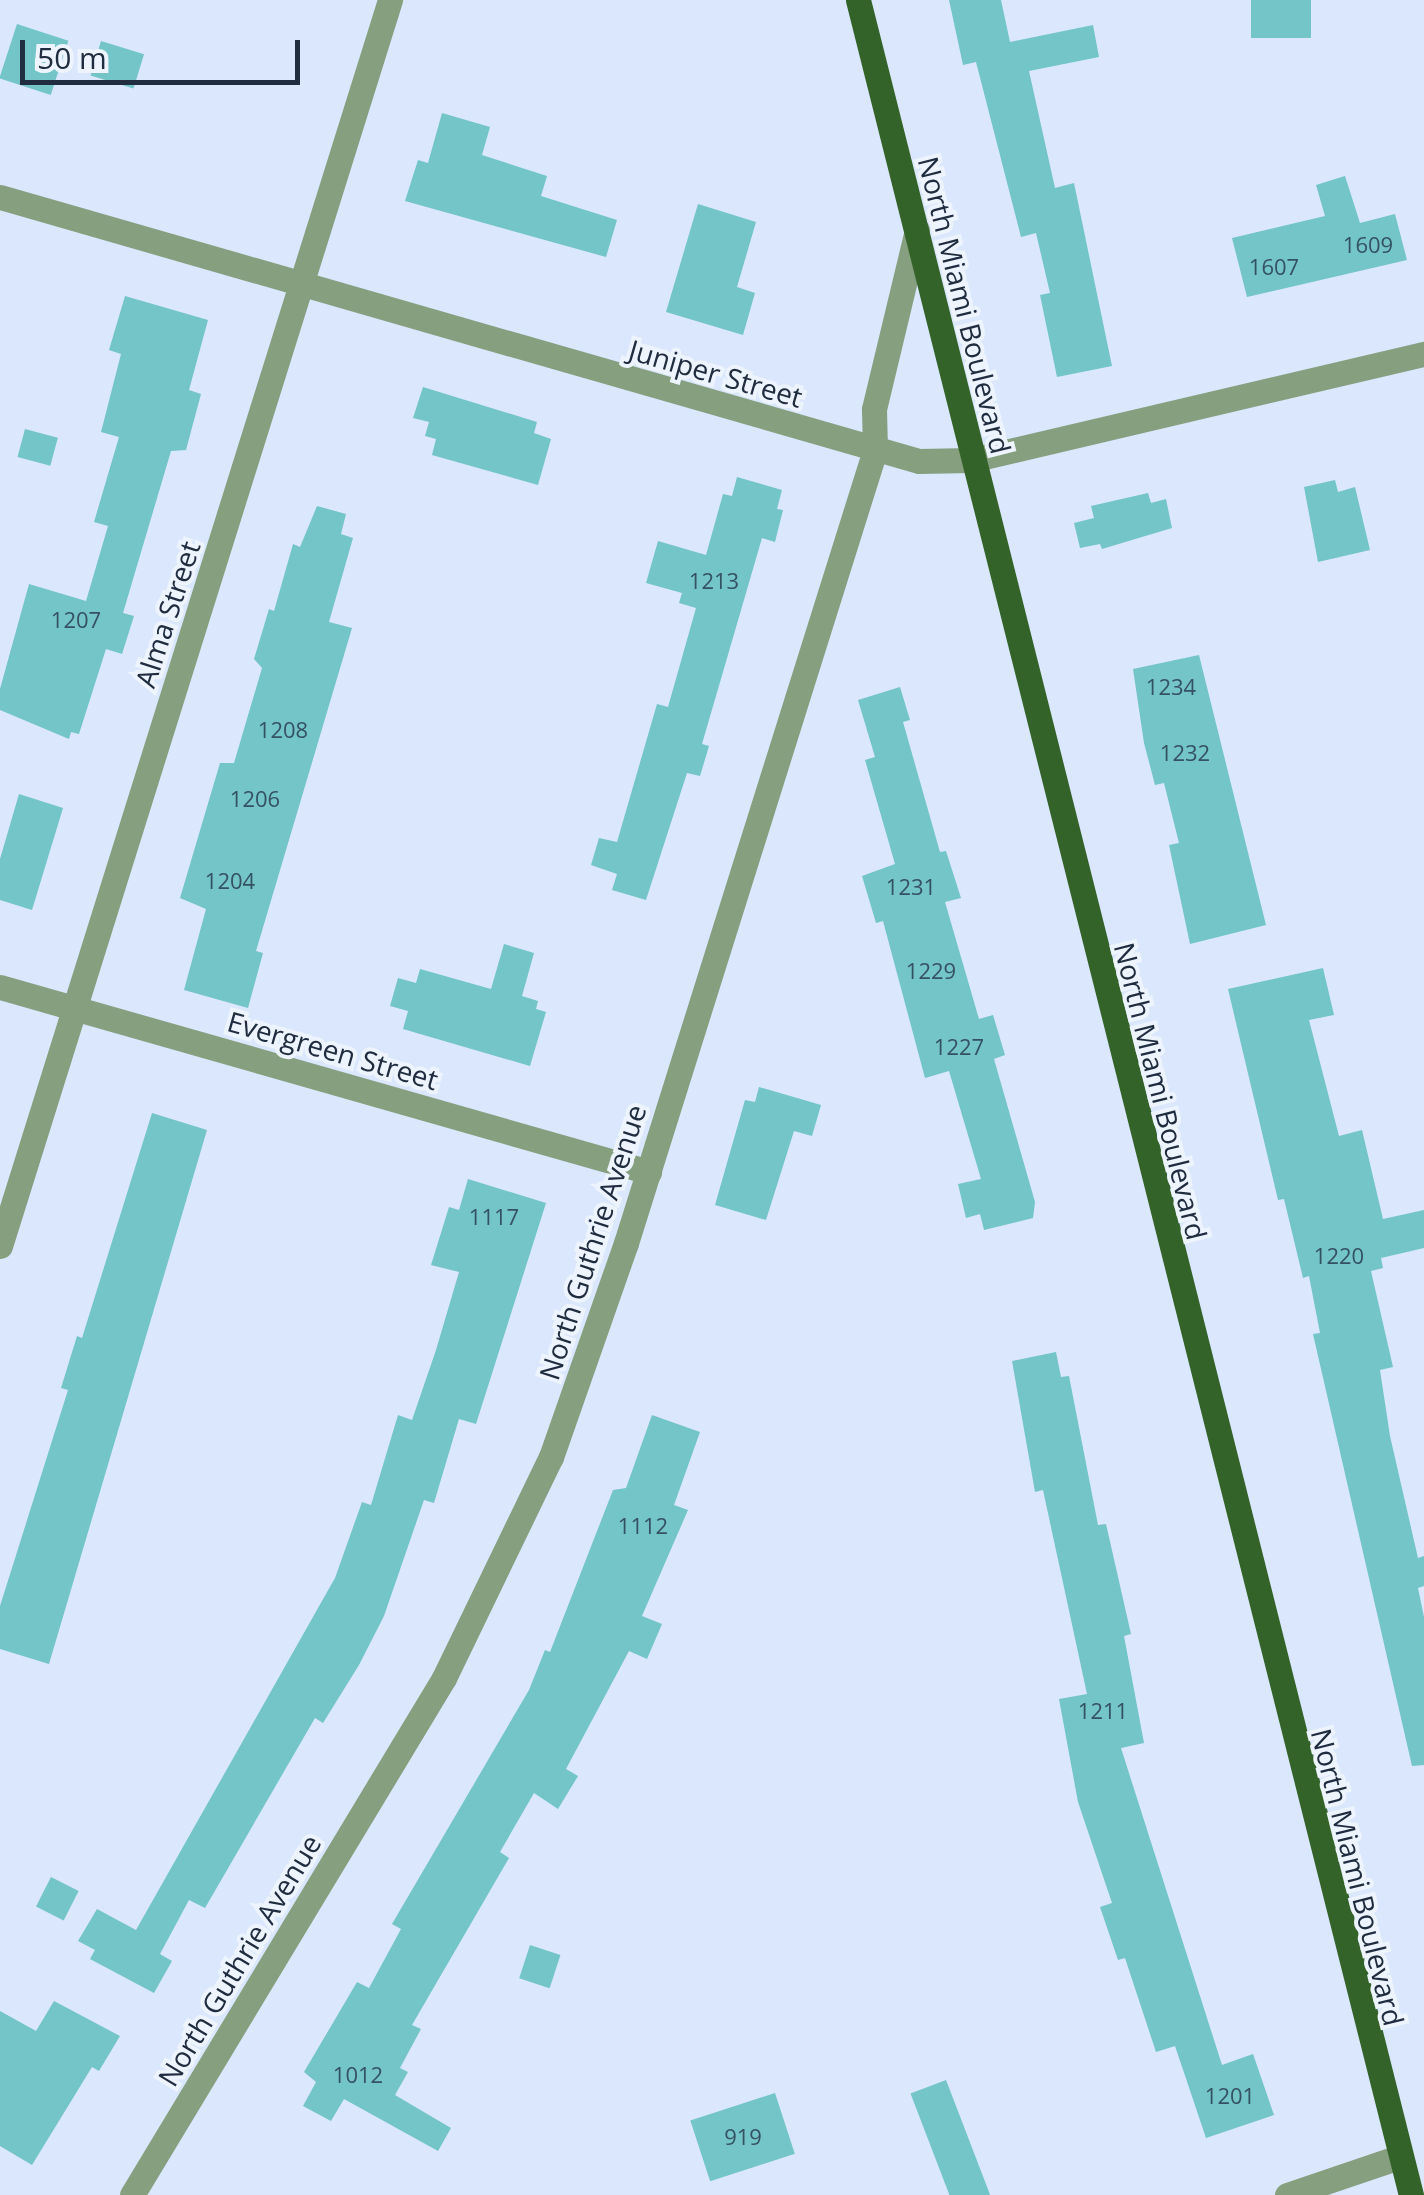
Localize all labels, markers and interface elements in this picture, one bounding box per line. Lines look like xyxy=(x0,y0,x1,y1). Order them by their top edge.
scale bar xyxy=(25,20,305,82)
text: 50 m xyxy=(37,37,107,78)
street label: North Miami Boulevard xyxy=(912,153,1018,457)
house number: 1609 xyxy=(1343,232,1393,258)
house number: 1607 xyxy=(1249,254,1299,280)
street label: Juniper Street xyxy=(625,332,807,414)
street label: Alma Street xyxy=(128,537,206,691)
house number: 1213 xyxy=(689,568,739,594)
house number: 1207 xyxy=(51,607,101,633)
house number: 1234 xyxy=(1146,674,1196,700)
house number: 1208 xyxy=(258,717,308,743)
house number: 1232 xyxy=(1160,740,1210,766)
house number: 1206 xyxy=(230,786,280,812)
house number: 1204 xyxy=(205,868,255,894)
house number: 1231 xyxy=(886,874,936,900)
street label: North Miami Boulevard xyxy=(1108,939,1214,1243)
house number: 1229 xyxy=(906,958,956,984)
street label: Evergreen Street xyxy=(224,1004,442,1096)
house number: 1227 xyxy=(934,1034,984,1060)
street label: North Guthrie Avenue xyxy=(532,1100,652,1384)
house number: 1117 xyxy=(469,1204,519,1230)
house number: 1220 xyxy=(1314,1243,1364,1269)
house number: 1112 xyxy=(618,1513,668,1539)
house number: 1211 xyxy=(1078,1698,1128,1724)
street label: North Miami Boulevard xyxy=(1305,1725,1411,2029)
street label: North Guthrie Avenue xyxy=(151,1828,327,2092)
house number: 1012 xyxy=(333,2062,383,2088)
house number: 1201 xyxy=(1205,2083,1255,2109)
house number: 919 xyxy=(724,2124,762,2150)

